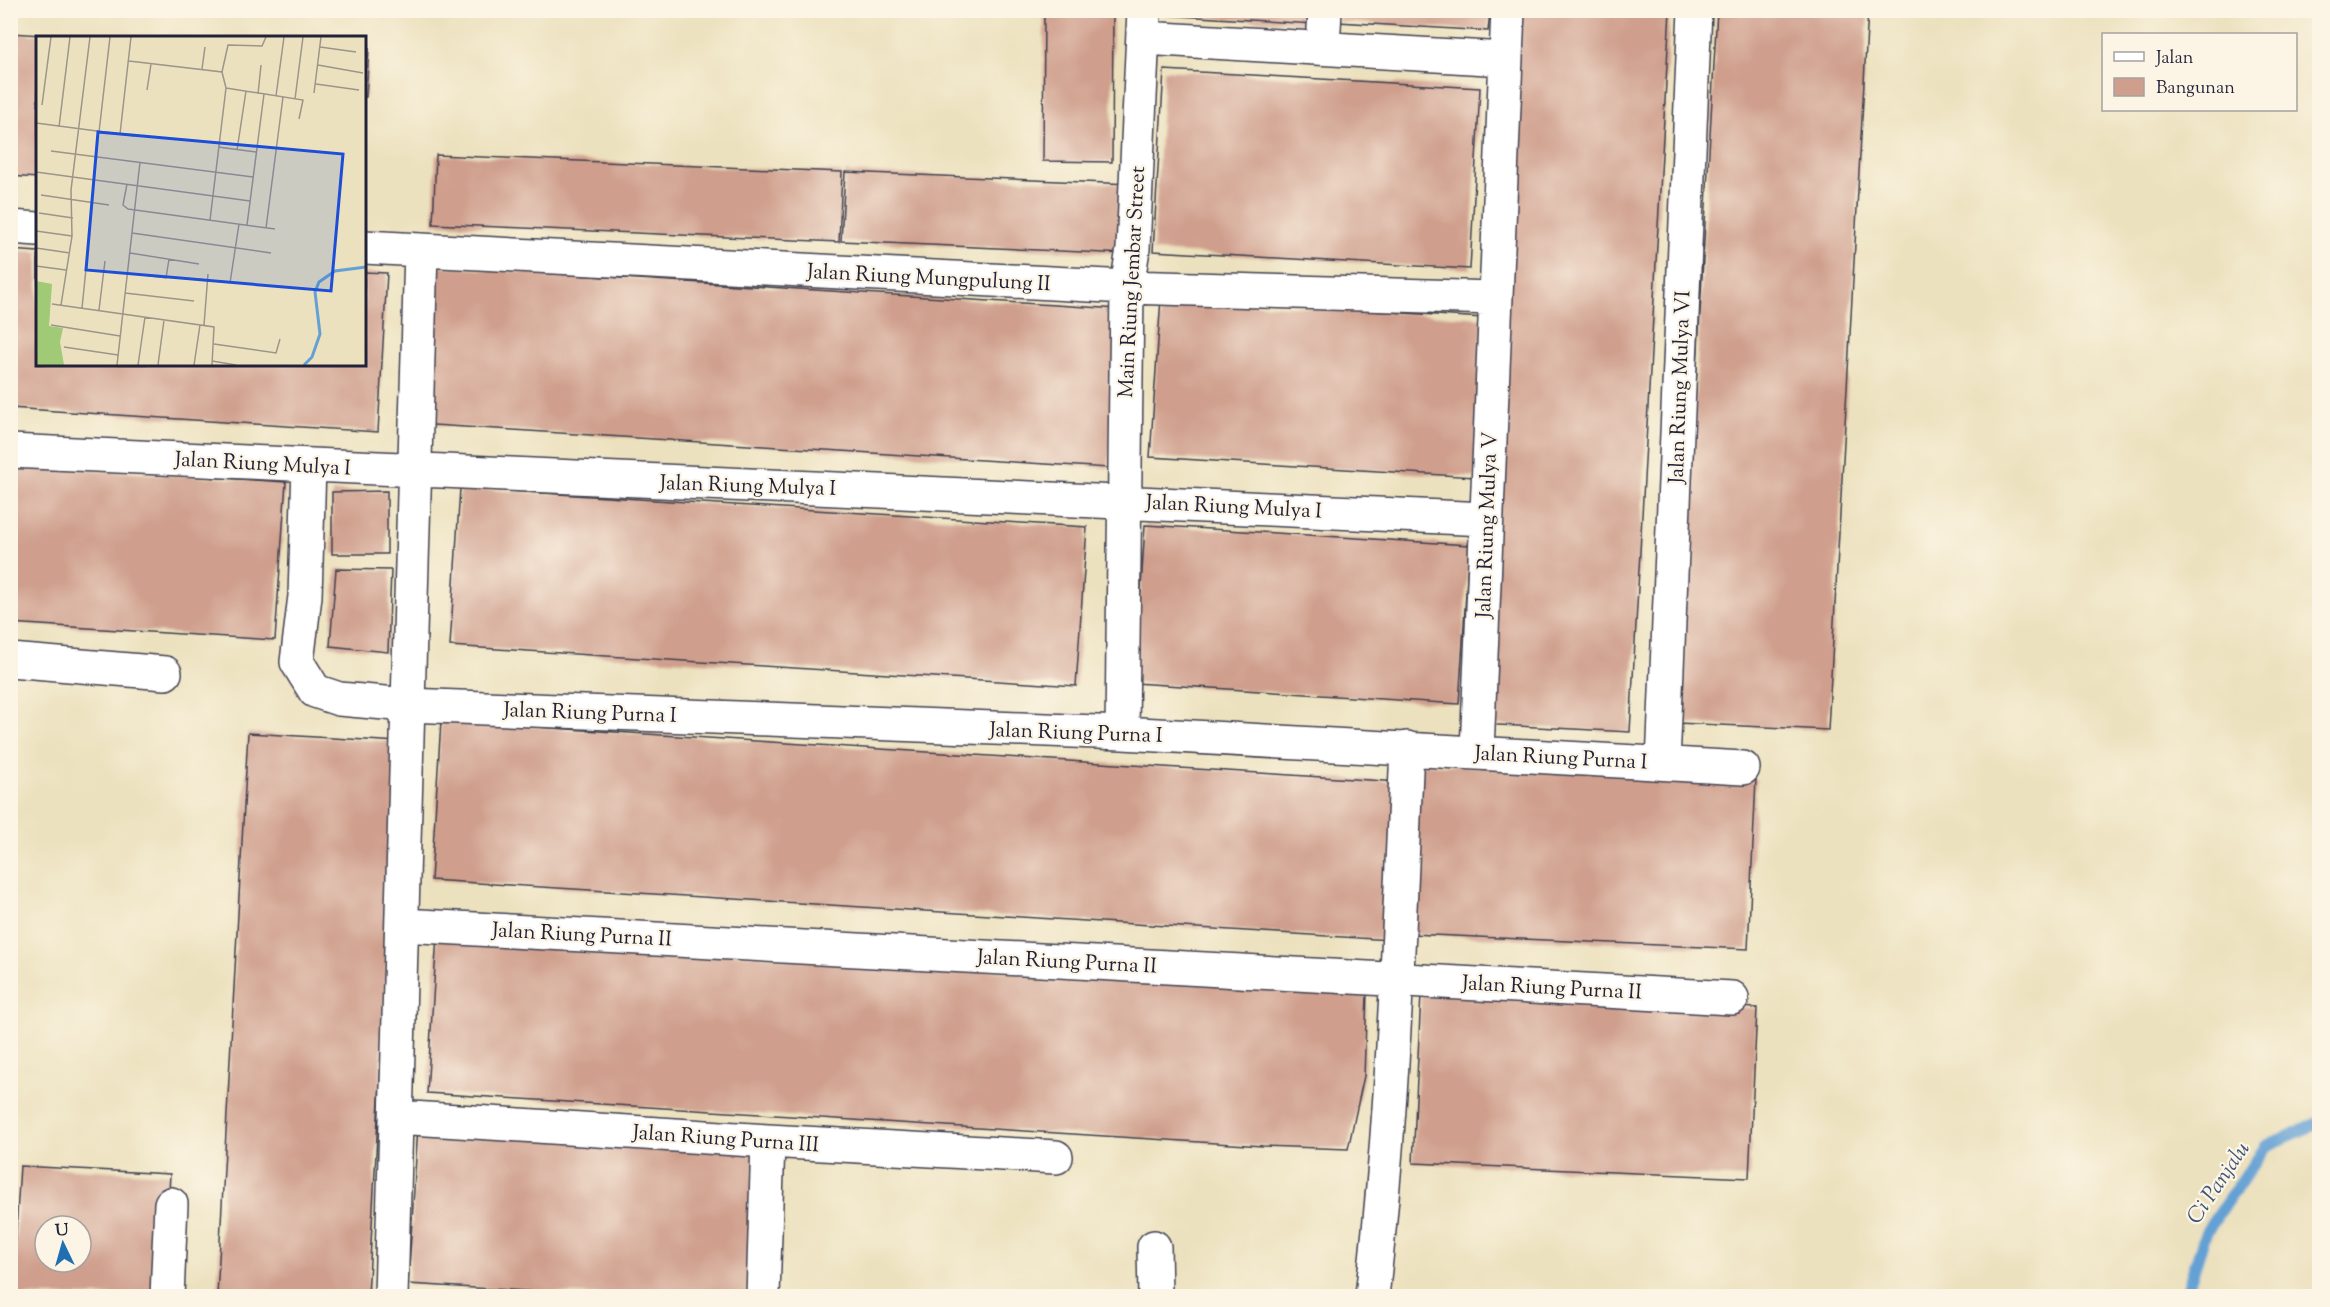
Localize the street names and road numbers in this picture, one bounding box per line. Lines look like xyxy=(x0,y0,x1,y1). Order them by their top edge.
street label: Main Riung Jembar Street xyxy=(1112,165,1154,399)
street label: Jalan Riung Mungpulung II xyxy=(805,258,1052,300)
street label: Jalan Riung Mulya VI xyxy=(1663,290,1699,485)
street label: Jalan Riung Mulya V xyxy=(1470,431,1506,620)
street label: Jalan Riung Mulya I xyxy=(173,445,352,485)
street label: Jalan Riung Mulya I xyxy=(658,469,837,505)
street label: Jalan Riung Mulya I xyxy=(1144,488,1323,528)
street label: Jalan Riung Purna I xyxy=(502,696,677,732)
street label: Jalan Riung Purna I xyxy=(988,716,1163,752)
street label: Jalan Riung Purna I xyxy=(1473,739,1648,779)
street label: Jalan Riung Purna II xyxy=(490,916,673,956)
street label: Jalan Riung Purna II xyxy=(975,943,1158,983)
street label: Jalan Riung Purna II xyxy=(1460,969,1643,1009)
street label: Jalan Riung Purna III xyxy=(631,1118,820,1161)

